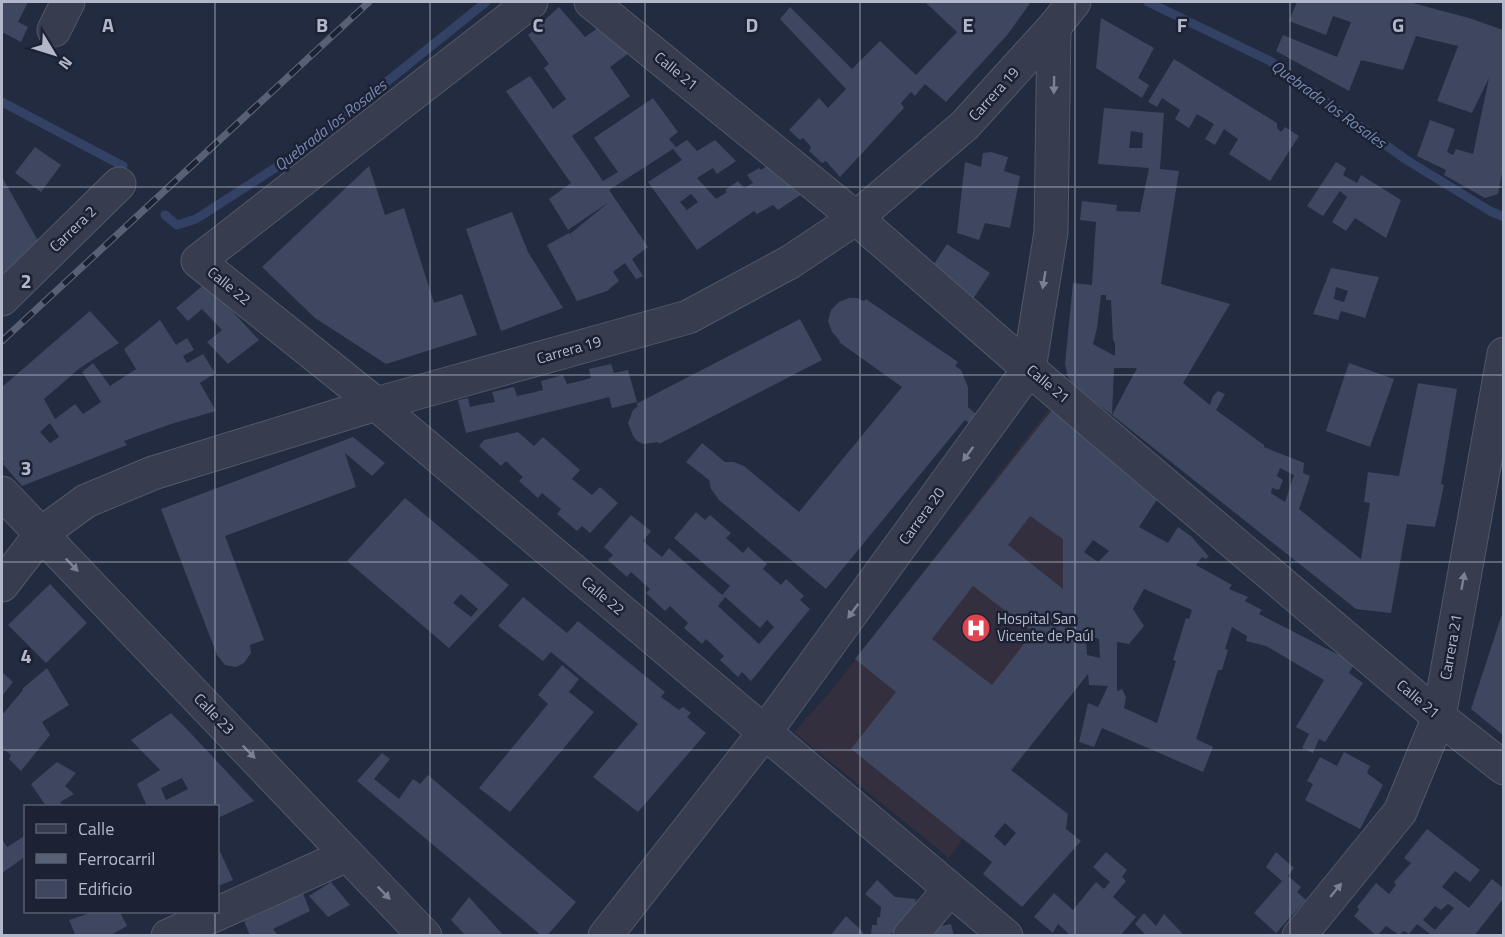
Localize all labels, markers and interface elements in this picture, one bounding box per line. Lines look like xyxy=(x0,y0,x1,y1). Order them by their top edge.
text: A xyxy=(102,9,114,40)
text: B xyxy=(316,9,328,40)
text: C xyxy=(533,9,544,40)
text: D xyxy=(746,9,758,40)
text: E xyxy=(962,9,974,40)
text: F xyxy=(1177,9,1188,40)
text: G xyxy=(1392,9,1404,40)
north arrow xyxy=(24,24,84,84)
street label: Calle 21 xyxy=(650,46,703,95)
text: N xyxy=(53,51,79,75)
water label: Quebrada los Rosales xyxy=(1267,54,1392,155)
street label: Carrera 19 xyxy=(963,61,1024,126)
water label: Quebrada los Rosales xyxy=(269,73,392,177)
one-way arrow xyxy=(1049,76,1058,95)
street label: Carrera 2 xyxy=(44,200,101,257)
street label: Calle 22 xyxy=(203,261,256,310)
text: 2 xyxy=(20,265,32,296)
one-way arrow xyxy=(1039,270,1048,289)
street label: Carrera 19 xyxy=(534,329,604,370)
street label: Calle 21 xyxy=(1022,359,1075,409)
one-way arrow xyxy=(962,446,974,461)
text: 3 xyxy=(20,452,32,483)
street label: Carrera 20 xyxy=(893,482,950,549)
one-way arrow xyxy=(65,557,79,572)
street label: Calle 22 xyxy=(577,571,630,621)
one-way arrow xyxy=(1459,571,1468,590)
one-way arrow xyxy=(847,603,859,619)
place label: Hospital San Vicente de Paúl xyxy=(997,607,1094,647)
hospital icon: Hospital San Vicente de Paúl xyxy=(960,612,992,644)
street label: Carrera 21 xyxy=(1433,612,1468,682)
text: 4 xyxy=(20,640,32,671)
street label: Calle 21 xyxy=(1392,674,1445,724)
street label: Calle 23 xyxy=(189,688,240,740)
one-way arrow xyxy=(242,744,256,758)
legend xyxy=(24,805,219,913)
text: Calle xyxy=(78,815,114,842)
text: Ferrocarril xyxy=(78,845,155,872)
text: Edificio xyxy=(78,875,132,902)
one-way arrow xyxy=(1329,882,1342,898)
one-way arrow xyxy=(377,885,391,900)

